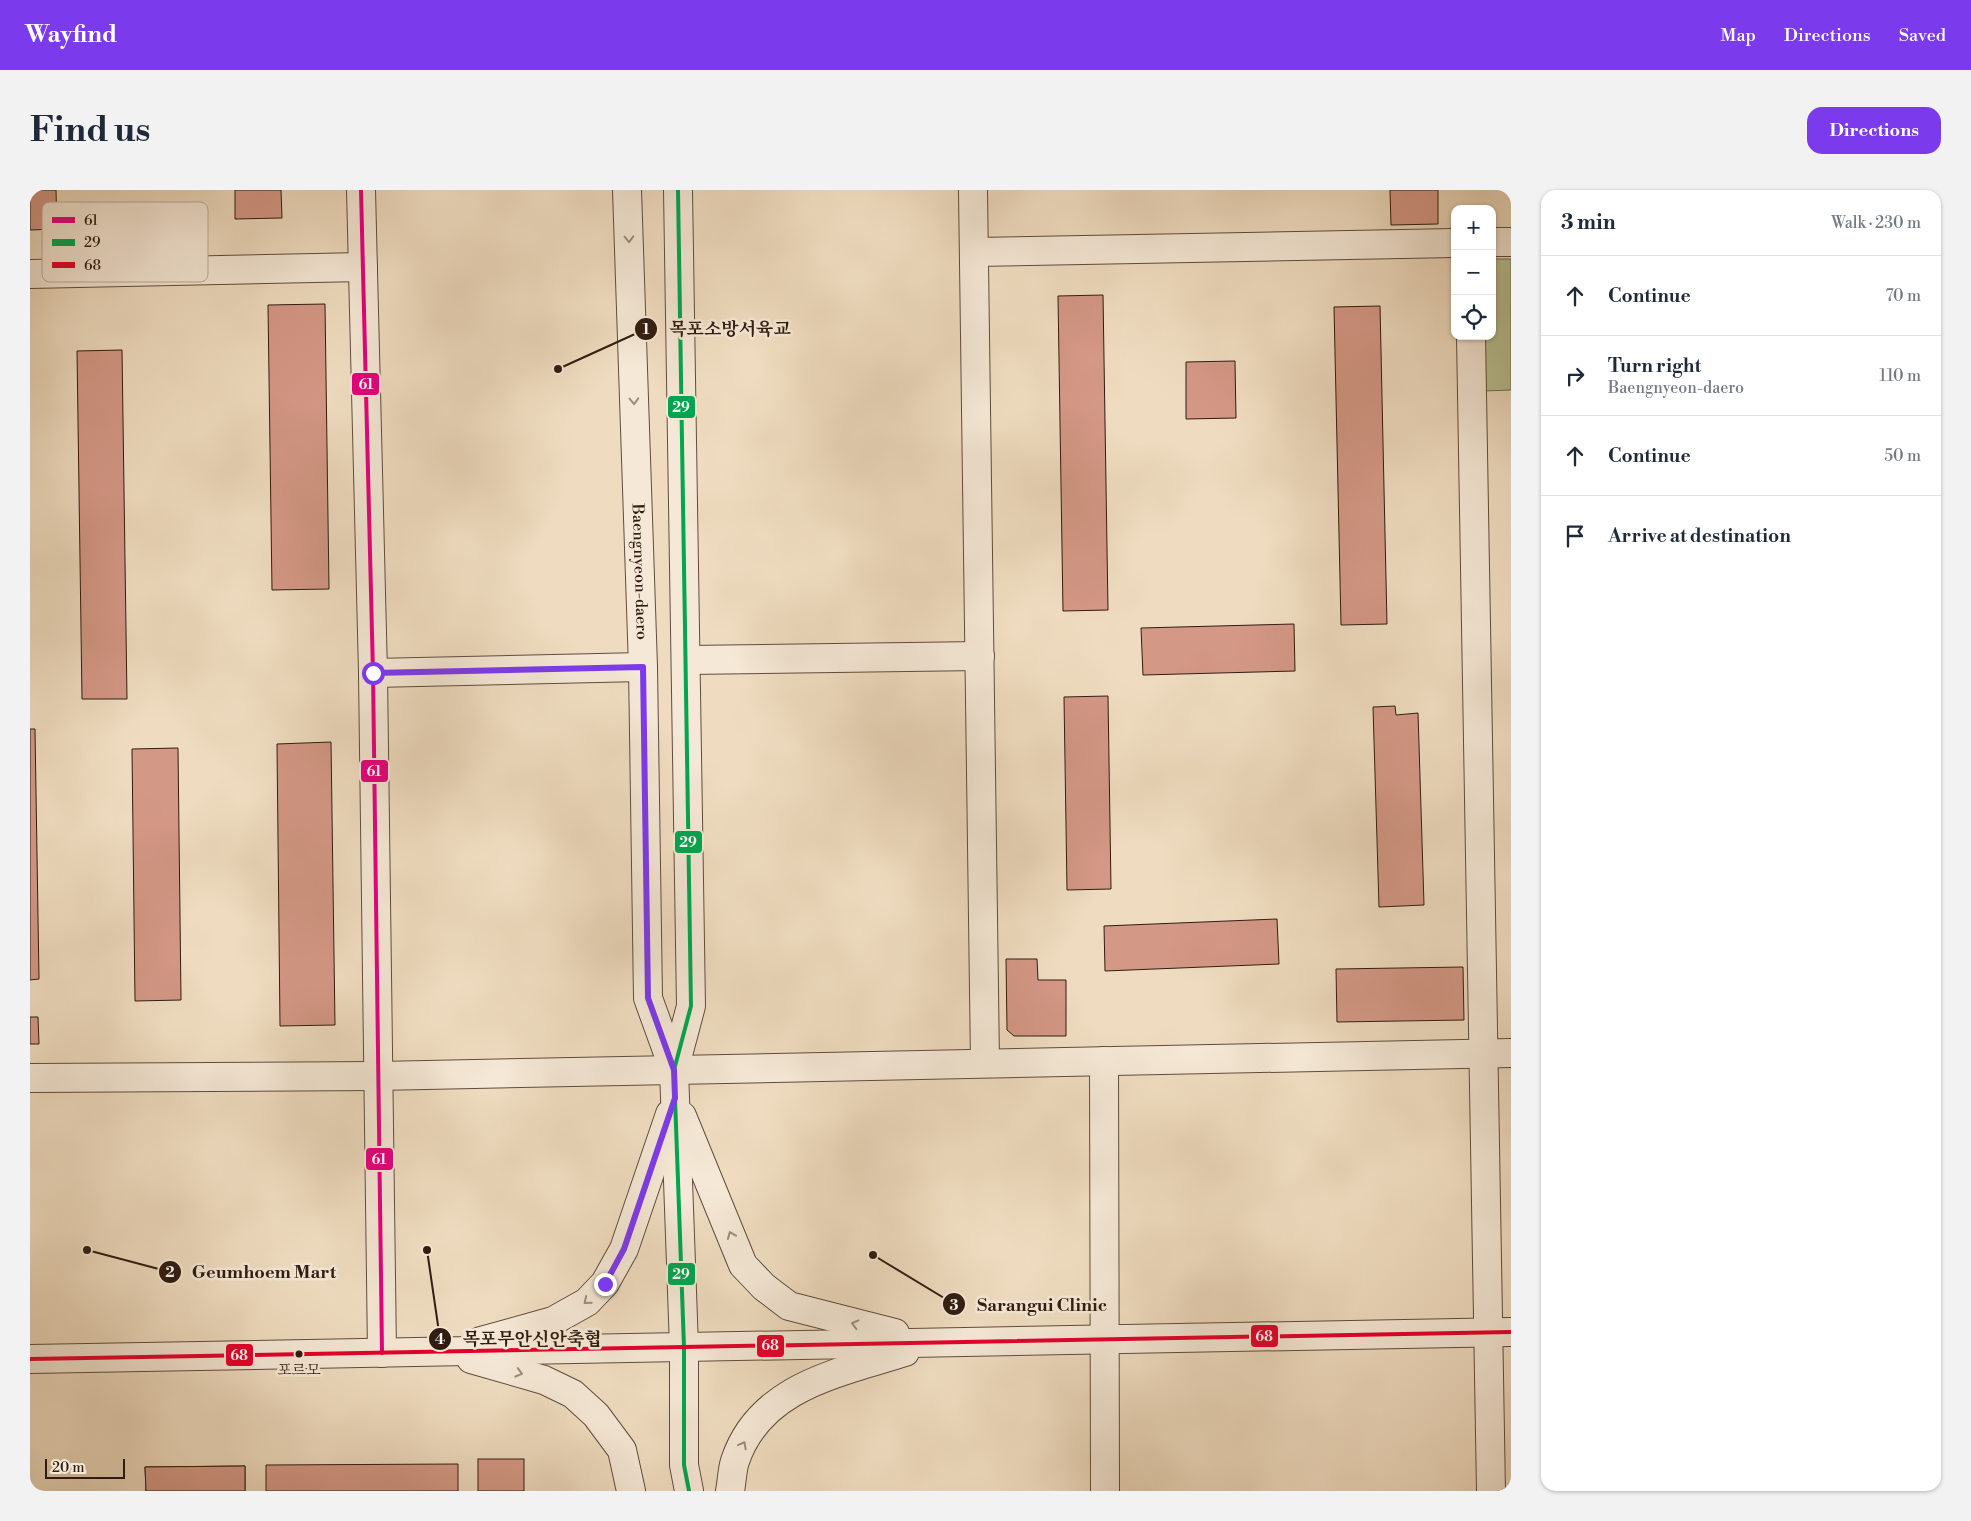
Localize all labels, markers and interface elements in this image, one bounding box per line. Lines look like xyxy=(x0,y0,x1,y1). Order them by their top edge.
text: Wayfind xyxy=(25,20,117,50)
text: Map xyxy=(1720,24,1756,47)
text: Directions xyxy=(1784,24,1871,47)
text: Saved xyxy=(1899,24,1946,47)
button: Directions xyxy=(1807,107,1941,154)
text: Find us xyxy=(30,109,150,152)
legend xyxy=(42,202,208,282)
map controls xyxy=(1451,205,1496,340)
button: + xyxy=(1451,205,1496,250)
text: 3 min xyxy=(1561,210,1616,236)
text: 61 xyxy=(84,212,98,230)
text: Walk · 230 m xyxy=(1831,213,1921,233)
text: 29 xyxy=(84,234,100,252)
one-way arrow xyxy=(624,235,634,243)
button: − xyxy=(1451,250,1496,295)
text: 68 xyxy=(84,257,101,275)
icon: ahead xyxy=(1561,282,1589,310)
text: Continue xyxy=(1608,284,1691,308)
text: 70 m xyxy=(1885,286,1921,306)
button: locate xyxy=(1451,295,1496,340)
callout: 목포소방서육교 xyxy=(634,312,800,345)
text: 목포소방서육교 xyxy=(669,318,791,341)
text: 1 xyxy=(642,320,650,339)
text: Turn right xyxy=(1608,354,1701,378)
icon: right xyxy=(1561,362,1589,390)
text: 110 m xyxy=(1879,366,1921,386)
line badge: 61 xyxy=(351,372,380,396)
text: 61 xyxy=(358,376,374,394)
text: Baengnyeon-daero xyxy=(1608,378,1744,398)
line badge: 29 xyxy=(667,395,696,419)
one-way arrow xyxy=(629,397,640,405)
text: 29 xyxy=(672,399,690,417)
icon: ahead xyxy=(1561,442,1589,470)
text: Continue xyxy=(1608,444,1691,468)
text: 50 m xyxy=(1884,446,1921,466)
street label: Baengnyeon-daero xyxy=(627,502,652,640)
icon: arrive xyxy=(1561,522,1589,550)
text: Arrive at destination xyxy=(1608,524,1791,548)
route start xyxy=(362,662,385,685)
line badge: 61 xyxy=(360,759,389,783)
text: 61 xyxy=(366,763,382,781)
line badge: 29 xyxy=(674,830,703,854)
text: 29 xyxy=(679,834,697,852)
line badge: 61 xyxy=(365,1147,394,1171)
text: 61 xyxy=(371,1151,387,1169)
one-way arrow xyxy=(727,1231,737,1240)
callout: Geumhoem Mart xyxy=(157,1255,346,1288)
text: Geumhoem Mart xyxy=(192,1261,337,1284)
line badge: 29 xyxy=(667,1262,696,1286)
text: 2 xyxy=(165,1263,175,1282)
text: 29 xyxy=(672,1266,690,1284)
route end xyxy=(594,1273,617,1296)
callout: Sarangui Clinic xyxy=(942,1288,1117,1321)
text: Sarangui Clinic xyxy=(977,1294,1107,1317)
one-way arrow xyxy=(583,1295,592,1304)
text: 3 xyxy=(949,1296,959,1315)
one-way arrow xyxy=(850,1319,859,1330)
callout: 목포무안신안축협 xyxy=(427,1322,611,1355)
line badge: 68 xyxy=(1250,1324,1279,1348)
text: 목포무안신안축협 xyxy=(462,1328,602,1351)
text: 68 xyxy=(1255,1328,1273,1346)
text: 4 xyxy=(435,1330,445,1349)
line badge: 68 xyxy=(756,1334,785,1358)
text: 68 xyxy=(761,1337,779,1355)
line badge: 68 xyxy=(225,1343,254,1367)
text: 68 xyxy=(230,1347,248,1365)
marker: 포르모 xyxy=(294,1349,304,1359)
place label: 포르모 xyxy=(277,1361,321,1380)
one-way arrow xyxy=(514,1367,523,1378)
one-way arrow xyxy=(737,1441,747,1450)
scale bar xyxy=(45,1456,125,1479)
text: 20 m xyxy=(52,1459,84,1477)

